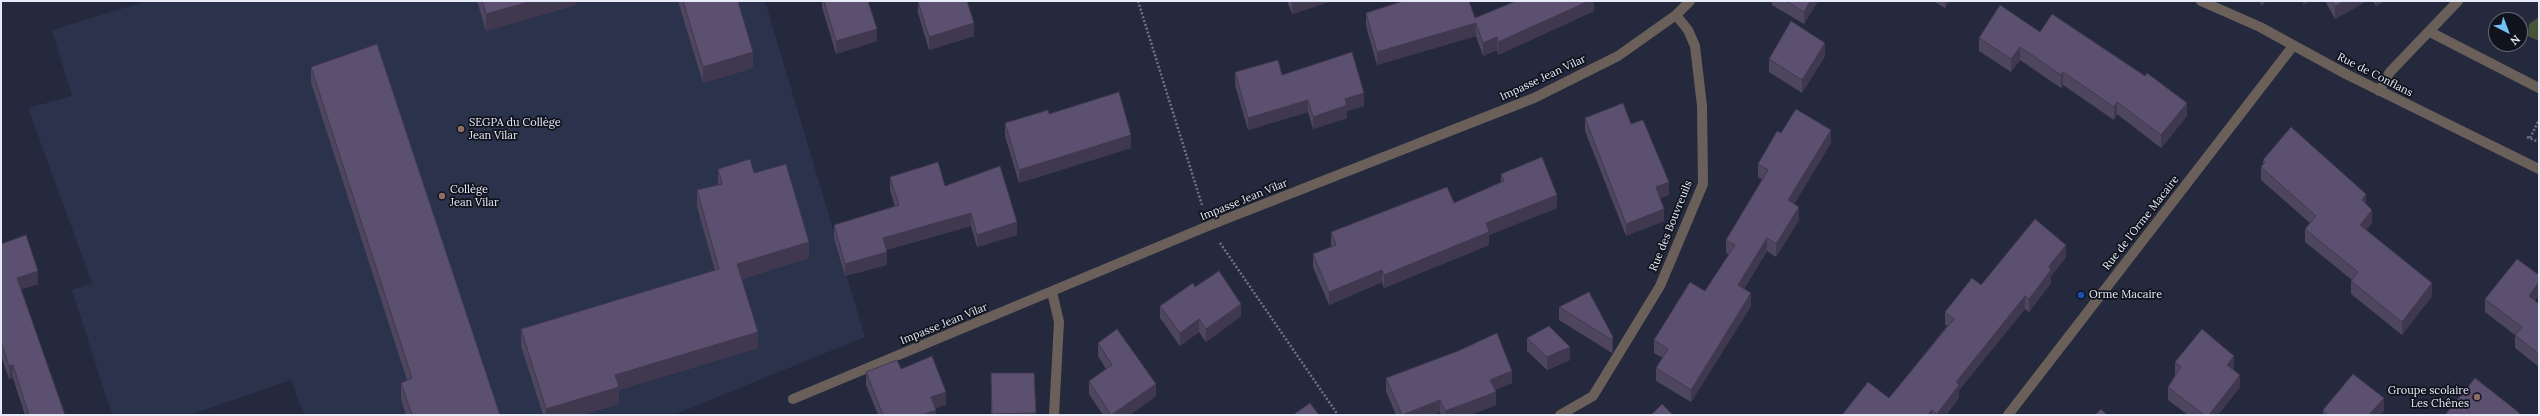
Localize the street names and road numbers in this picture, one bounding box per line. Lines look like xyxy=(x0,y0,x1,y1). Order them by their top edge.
street label: Rue de Conflans xyxy=(2335,50,2415,100)
street label: Impasse Jean Vilar xyxy=(1498,52,1588,104)
street label: Rue de l'Orme Macaire xyxy=(2100,173,2182,273)
street label: Impasse Jean Vilar xyxy=(1198,176,1290,224)
street label: Rue des Bouvreuils xyxy=(1647,179,1695,273)
street label: Impasse Jean Vilar xyxy=(898,300,990,348)

